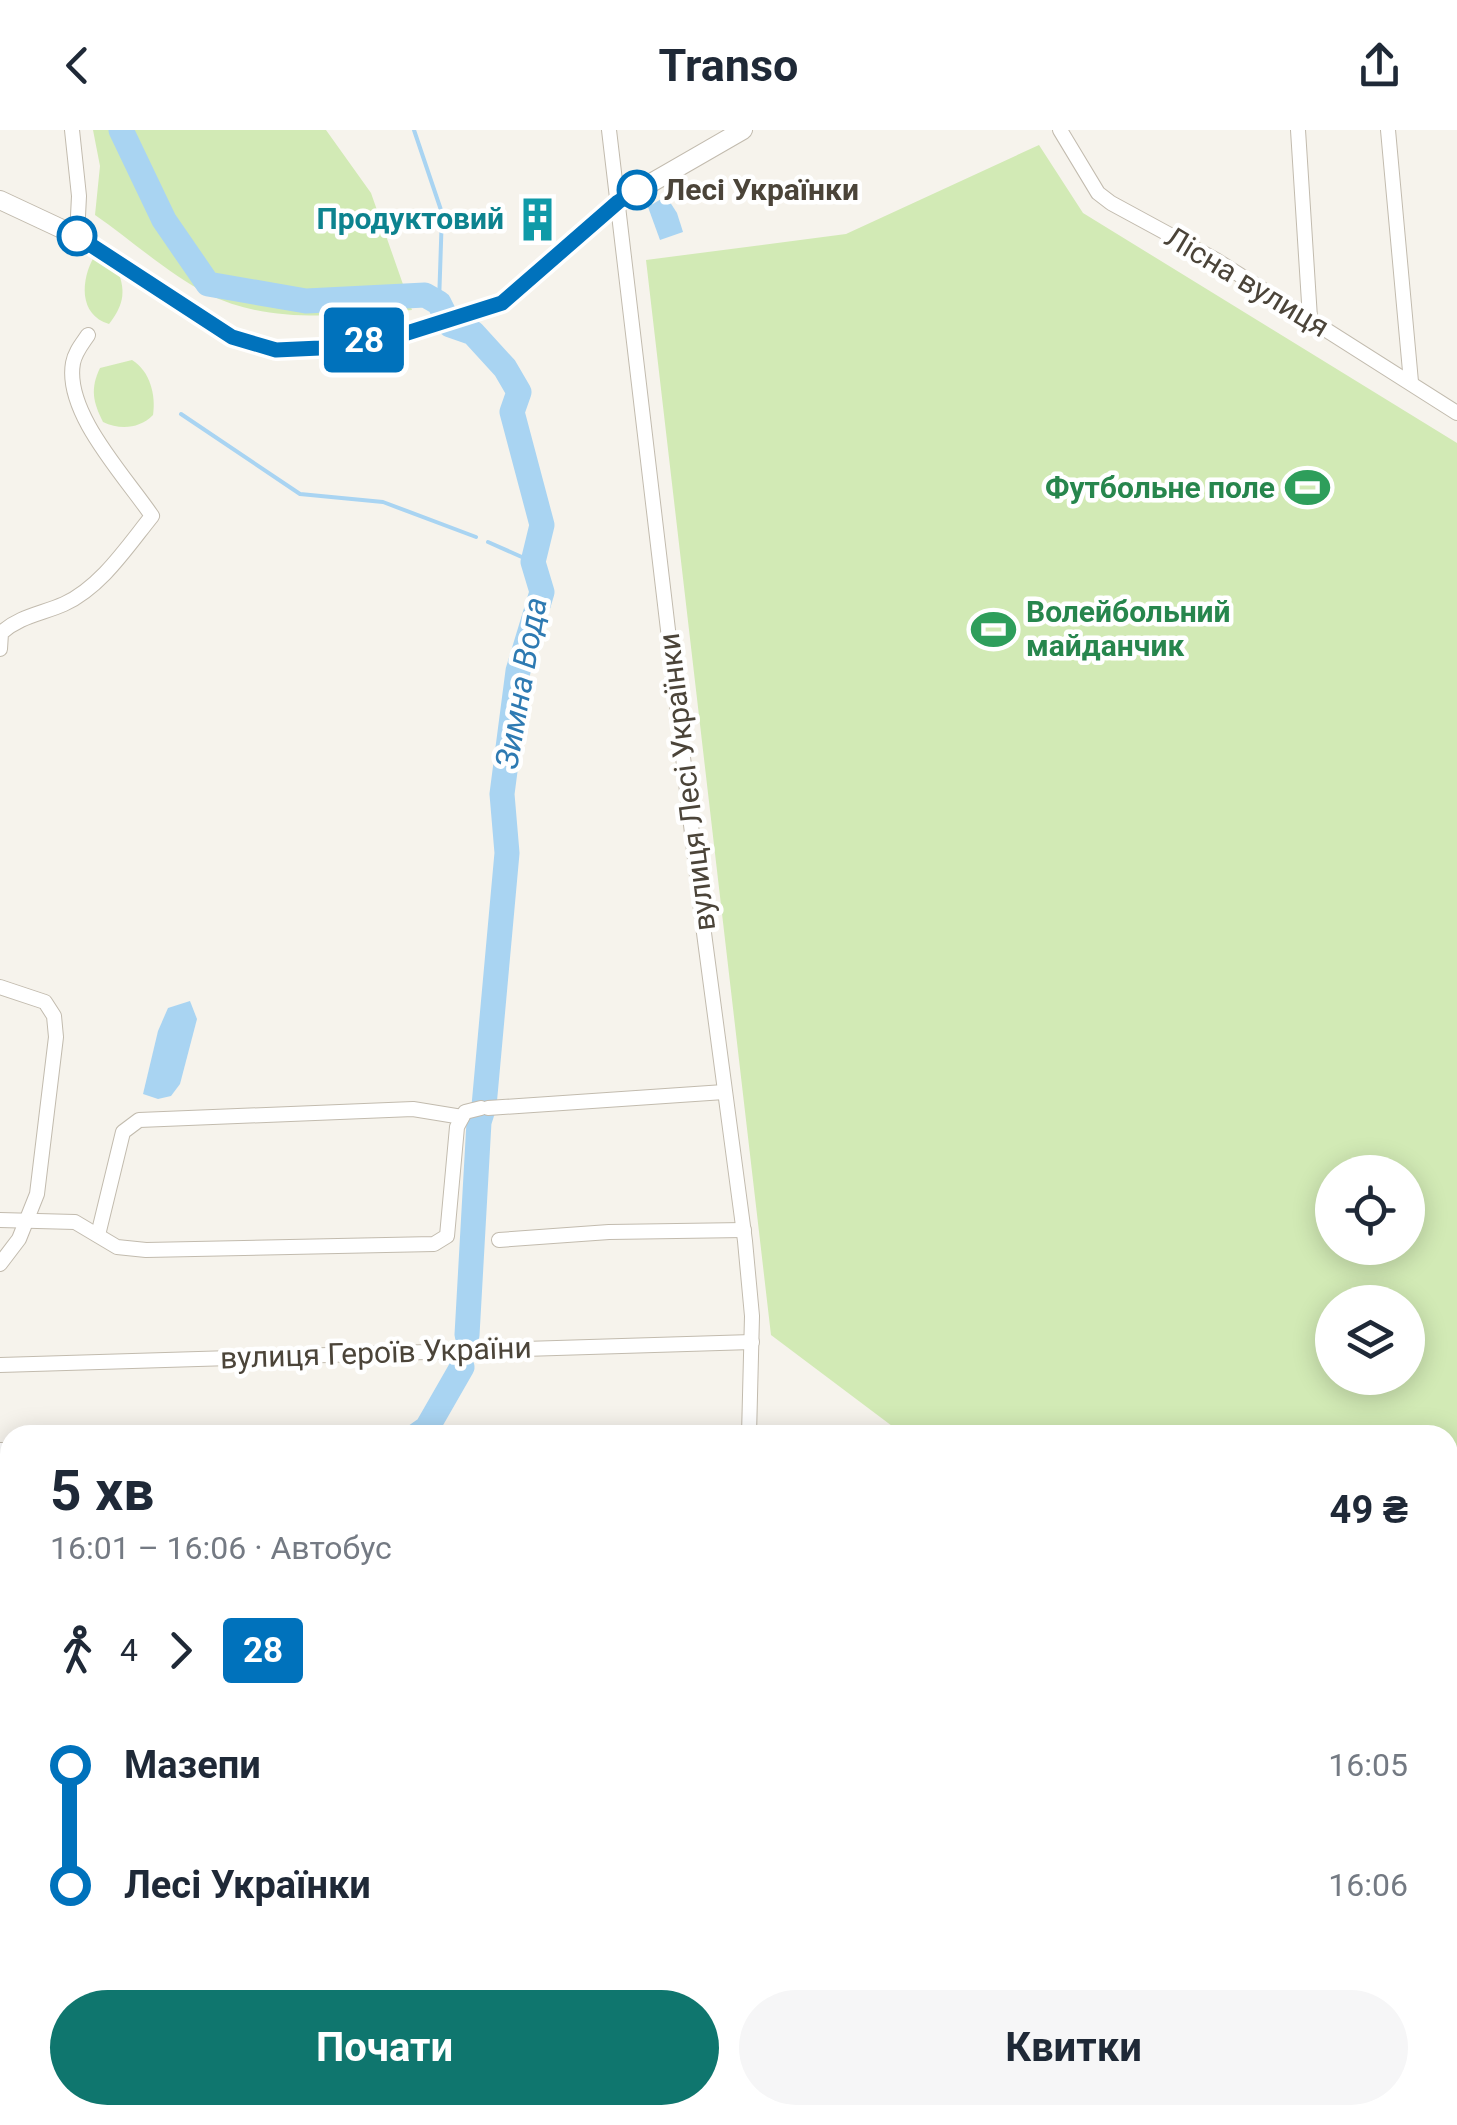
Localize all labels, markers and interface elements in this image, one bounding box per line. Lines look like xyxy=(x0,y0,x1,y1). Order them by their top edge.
icon: back xyxy=(50,38,105,93)
icon: share xyxy=(1352,38,1407,93)
text: Transo xyxy=(659,39,798,92)
marker: Лесі Українки xyxy=(618,171,656,209)
place label: Лесі Українки xyxy=(664,172,859,207)
building icon: Продуктовий xyxy=(513,195,561,243)
place label: Продуктовий xyxy=(316,201,504,236)
unlabelled marker xyxy=(58,217,96,255)
street label: Лісна вулиця xyxy=(1159,219,1336,344)
line badge: 28 xyxy=(319,308,409,372)
text: 28 xyxy=(344,320,384,361)
sports icon: Футбольне поле xyxy=(1284,464,1332,512)
place label: Футбольне поле xyxy=(1045,470,1275,505)
water label: Зимна Вода xyxy=(487,594,555,772)
place label: Волейбольний майданчик xyxy=(1026,594,1231,663)
sports icon: Волейбольний майданчик xyxy=(969,605,1017,653)
street label: вулиця Лесі Українки xyxy=(651,631,722,933)
map controls xyxy=(1315,1155,1425,1395)
button: locate xyxy=(1315,1155,1425,1265)
button: layers xyxy=(1315,1285,1425,1395)
street label: вулиця Героїв України xyxy=(220,1330,532,1375)
text: 5 хв xyxy=(50,1459,154,1523)
text: 49 ₴ xyxy=(1330,1488,1408,1532)
text: 16:01 – 16:06 · Автобус xyxy=(50,1529,392,1567)
icon: walk xyxy=(50,1623,105,1678)
icon: forward xyxy=(153,1623,208,1678)
text: 28 xyxy=(243,1630,283,1671)
text: 4 xyxy=(120,1631,138,1669)
text: Мазепи xyxy=(124,1743,261,1787)
text: 16:05 xyxy=(1328,1746,1408,1784)
text: Лесі Українки xyxy=(124,1863,371,1907)
text: 16:06 xyxy=(1328,1866,1408,1904)
button: Почати xyxy=(50,1990,719,2105)
button: Квитки xyxy=(739,1990,1408,2105)

